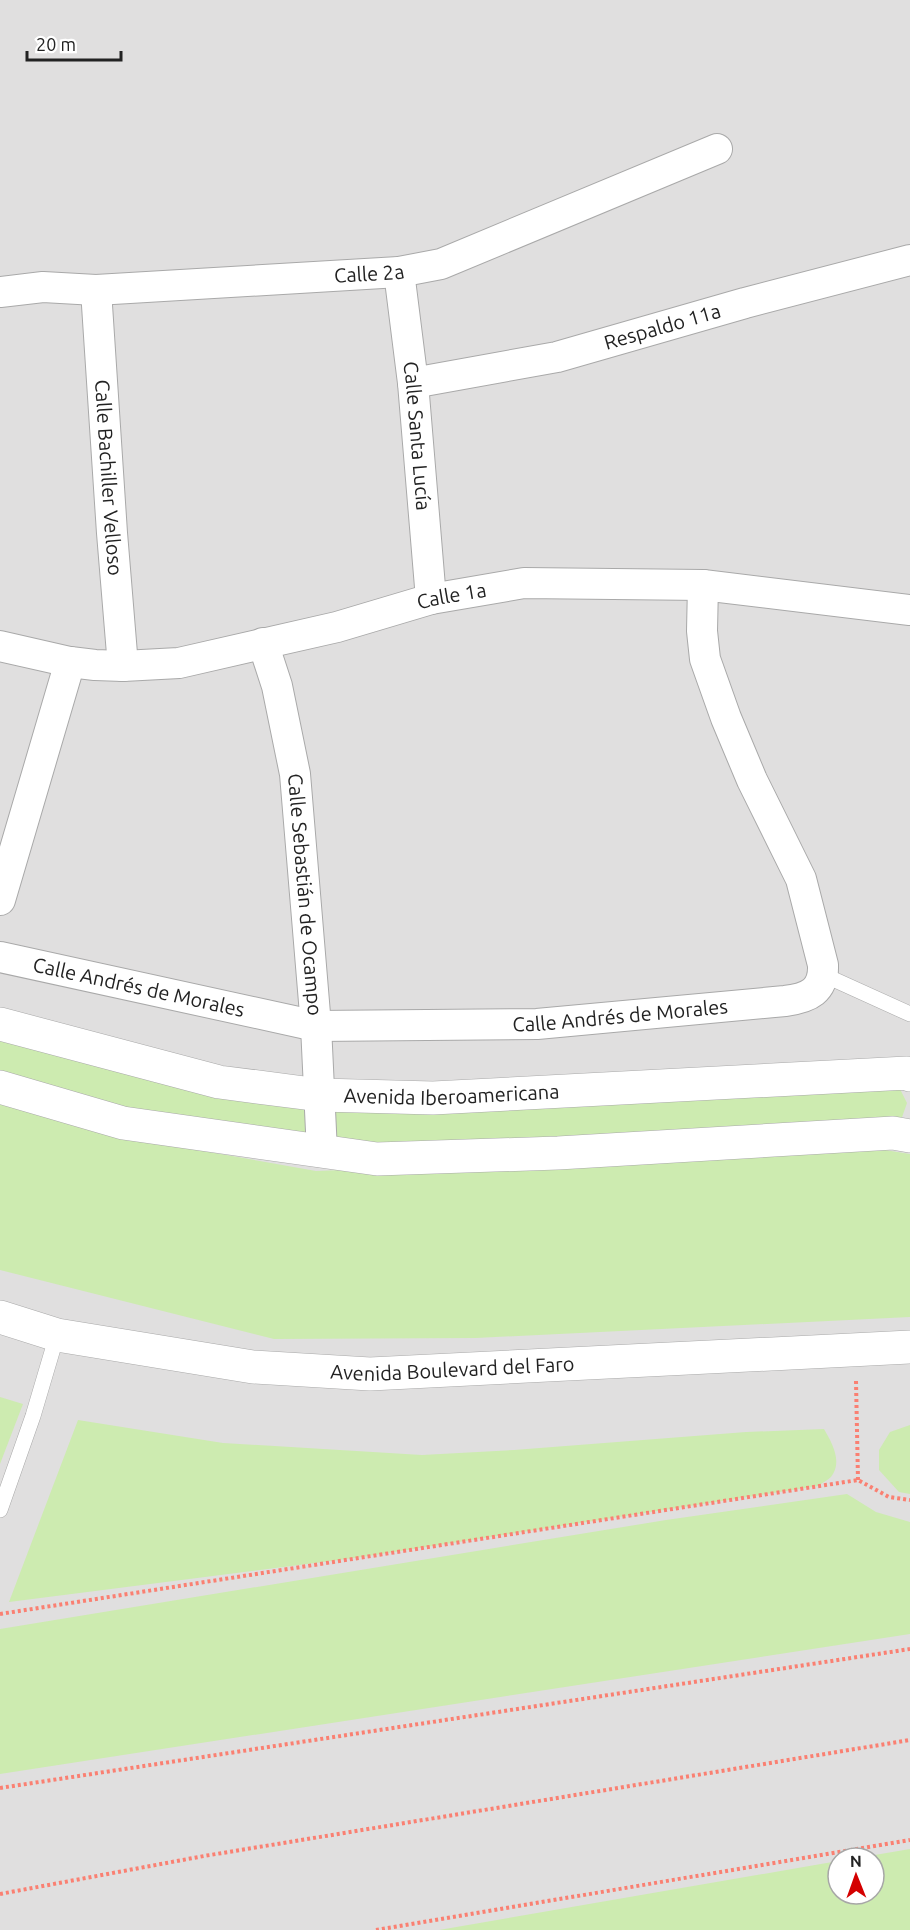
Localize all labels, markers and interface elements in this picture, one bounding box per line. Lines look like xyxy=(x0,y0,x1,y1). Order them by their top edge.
scale bar xyxy=(27,24,122,62)
text: 20 m xyxy=(36,34,76,54)
street label: Calle 2a xyxy=(333,259,406,287)
street label: Respaldo 11a xyxy=(601,299,723,354)
street label: Calle Santa Lucía xyxy=(399,360,436,511)
street label: Calle Bachiller Velloso xyxy=(91,379,127,577)
street label: Calle 1a xyxy=(414,578,488,614)
street label: Calle Sebastián de Ocampo xyxy=(284,772,327,1017)
street label: Calle Andrés de Morales xyxy=(31,953,247,1021)
street label: Calle Andrés de Morales xyxy=(512,994,729,1035)
street label: Avenida Iberoamericana xyxy=(343,1079,560,1109)
street label: Avenida Boulevard del Faro xyxy=(330,1352,575,1385)
north arrow xyxy=(826,1846,886,1906)
text: N xyxy=(850,1852,862,1870)

